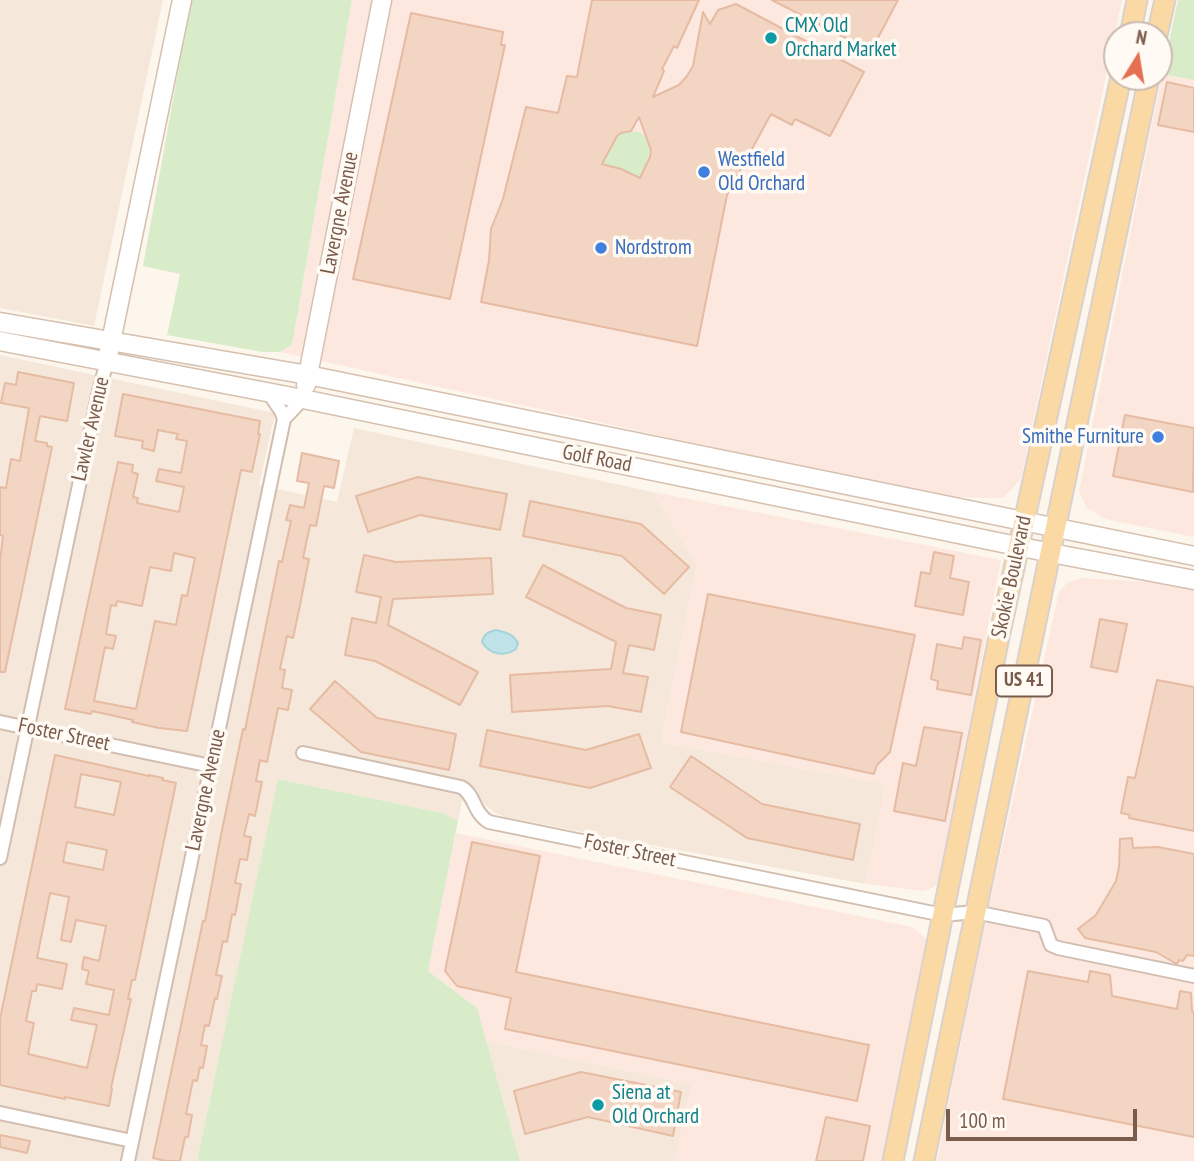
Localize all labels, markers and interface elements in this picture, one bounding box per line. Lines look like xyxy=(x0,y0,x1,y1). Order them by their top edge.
place label: CMX Old Orchard Market xyxy=(785,13,897,63)
north arrow xyxy=(1103,21,1173,91)
text: N xyxy=(1134,25,1149,50)
marker: CMX Old Orchard Market xyxy=(763,30,779,46)
place label: Westfield Old Orchard xyxy=(718,147,805,197)
street label: Lavergne Avenue xyxy=(316,150,364,276)
marker: Westfield Old Orchard xyxy=(696,164,712,180)
place label: Nordstrom xyxy=(615,235,692,261)
marker: Nordstrom xyxy=(593,240,609,256)
street label: Lawler Avenue xyxy=(67,374,115,484)
place label: Smithe Furniture xyxy=(1022,424,1144,450)
marker: Smithe Furniture xyxy=(1150,429,1166,445)
street label: Golf Road xyxy=(560,440,634,478)
street label: Skokie Boulevard xyxy=(987,513,1037,641)
road number: US 41 xyxy=(996,666,1052,696)
street label: Foster Street xyxy=(16,713,112,757)
street label: Lavergne Avenue xyxy=(181,727,231,853)
street label: Foster Street xyxy=(582,829,678,873)
place label: Siena at Old Orchard xyxy=(612,1080,699,1130)
scale bar xyxy=(949,1094,1140,1138)
marker: Siena at Old Orchard xyxy=(590,1097,606,1113)
text: 100 m xyxy=(959,1107,1005,1134)

